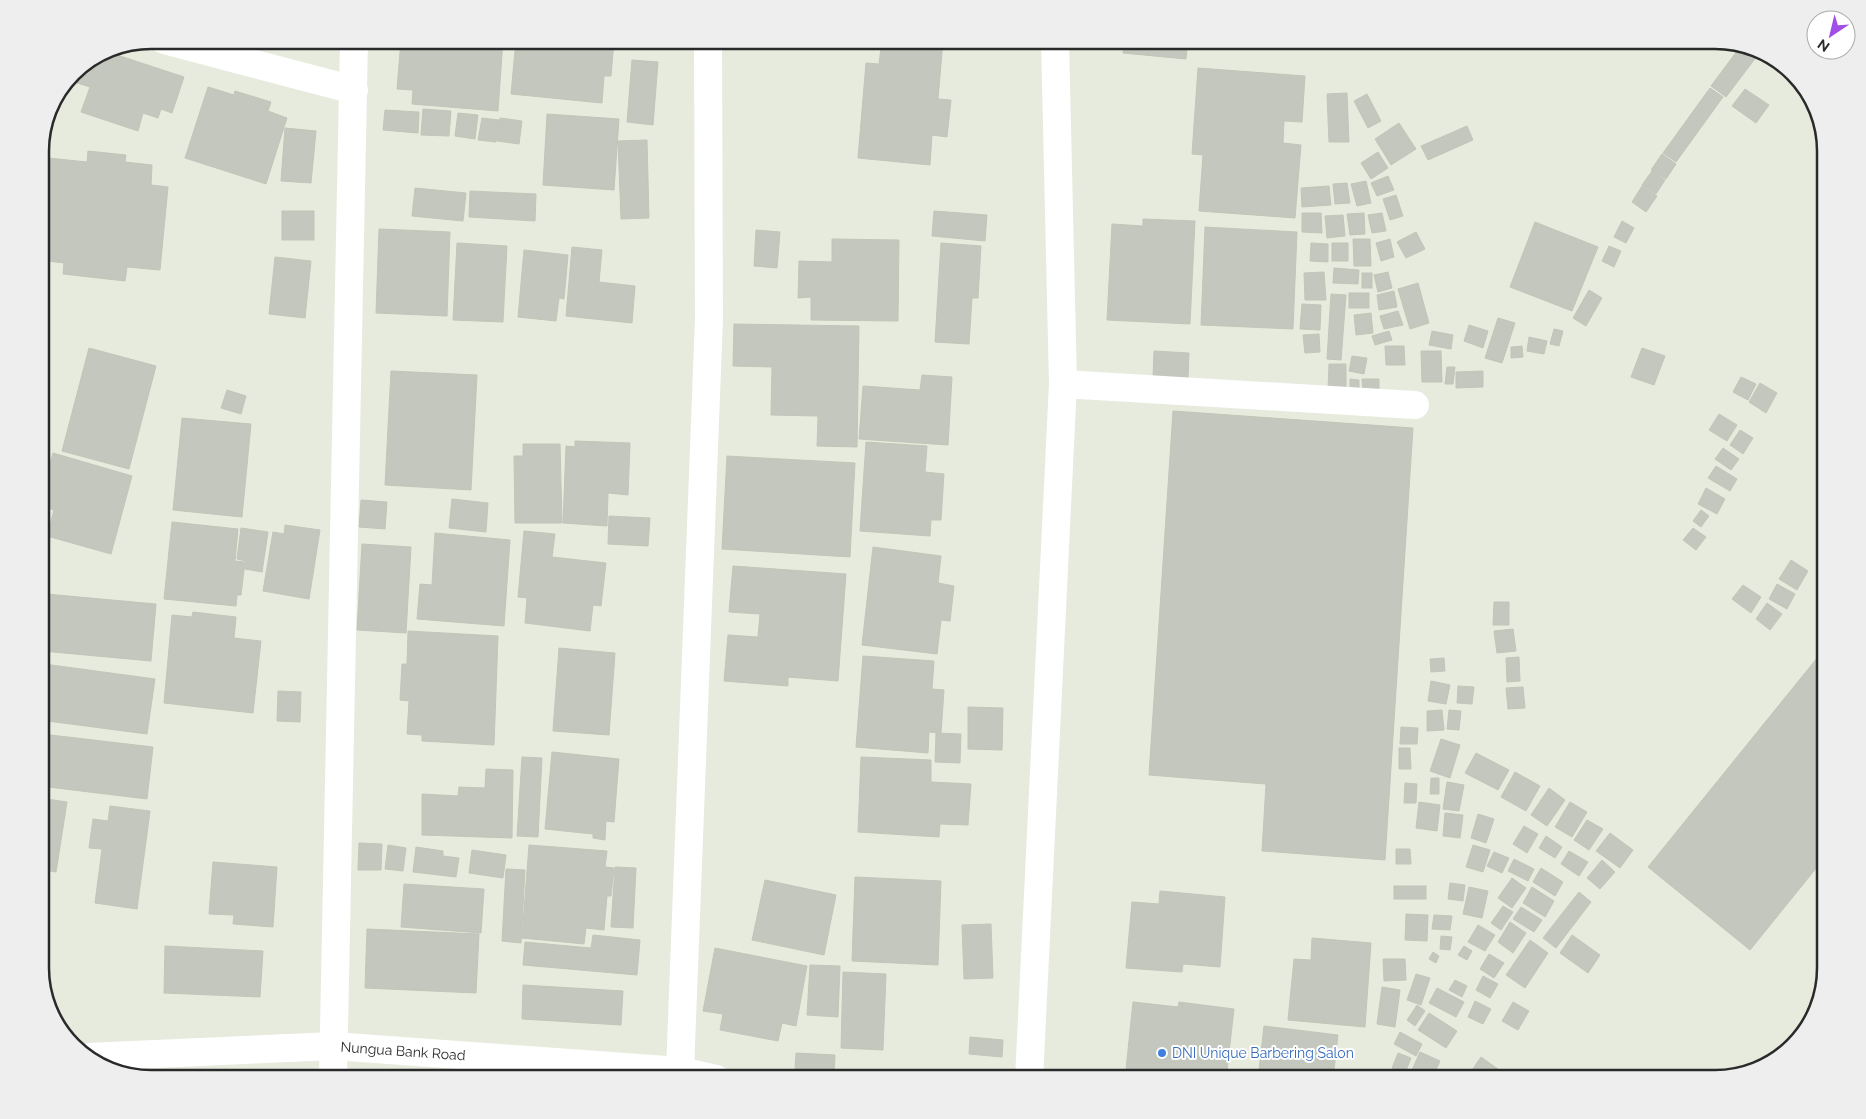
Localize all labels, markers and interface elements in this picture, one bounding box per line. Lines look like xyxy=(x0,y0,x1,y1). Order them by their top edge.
north arrow xyxy=(1806,10,1856,60)
text: N xyxy=(1815,36,1833,55)
street label: Nungua Bank Road xyxy=(340,1039,466,1063)
place label: DNI Unique Barbering Salon xyxy=(1172,1045,1354,1061)
marker: DNI Unique Barbering Salon xyxy=(1156,1047,1168,1059)

